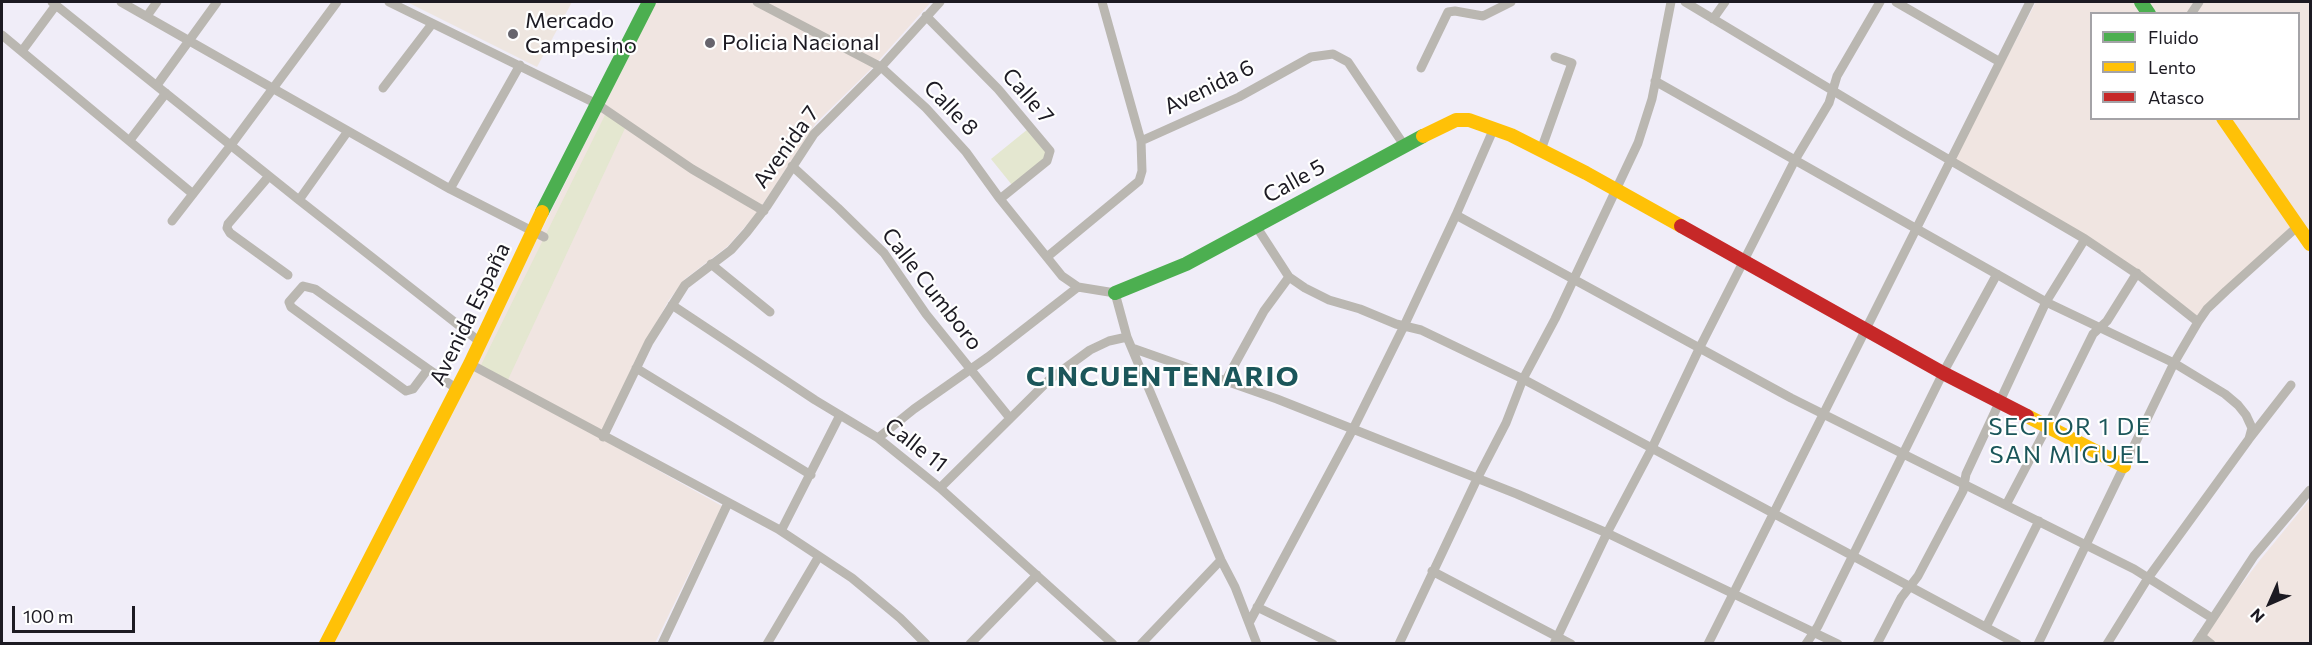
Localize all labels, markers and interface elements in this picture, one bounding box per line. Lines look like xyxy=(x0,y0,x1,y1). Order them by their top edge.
place label: Mercado Campesino xyxy=(525,8,637,60)
legend xyxy=(2090,12,2300,120)
text: Fluido xyxy=(2148,26,2199,48)
marker: Mercado Campesino xyxy=(506,27,520,41)
place label: Policia Nacional xyxy=(722,30,880,56)
marker: Policia Nacional xyxy=(703,36,717,50)
street label: Avenida 6 xyxy=(1160,54,1258,120)
text: Lento xyxy=(2148,56,2196,78)
street label: Calle 7 xyxy=(997,63,1059,129)
street label: Calle 8 xyxy=(918,75,984,141)
text: Atasco xyxy=(2148,86,2204,108)
street label: Avenida 7 xyxy=(747,101,825,193)
street label: Calle 5 xyxy=(1259,153,1329,209)
street label: Calle Cumboro xyxy=(876,223,988,355)
street label: Avenida España xyxy=(424,238,516,390)
district label: CINCUENTENARIO xyxy=(1026,360,1300,394)
street label: Calle 11 xyxy=(879,412,953,478)
district label: SECTOR 1 DE SAN MIGUEL xyxy=(1989,413,2151,469)
north arrow xyxy=(2240,573,2300,633)
scale bar xyxy=(15,594,138,632)
text: 100 m xyxy=(23,605,73,627)
text: N xyxy=(2246,605,2268,627)

